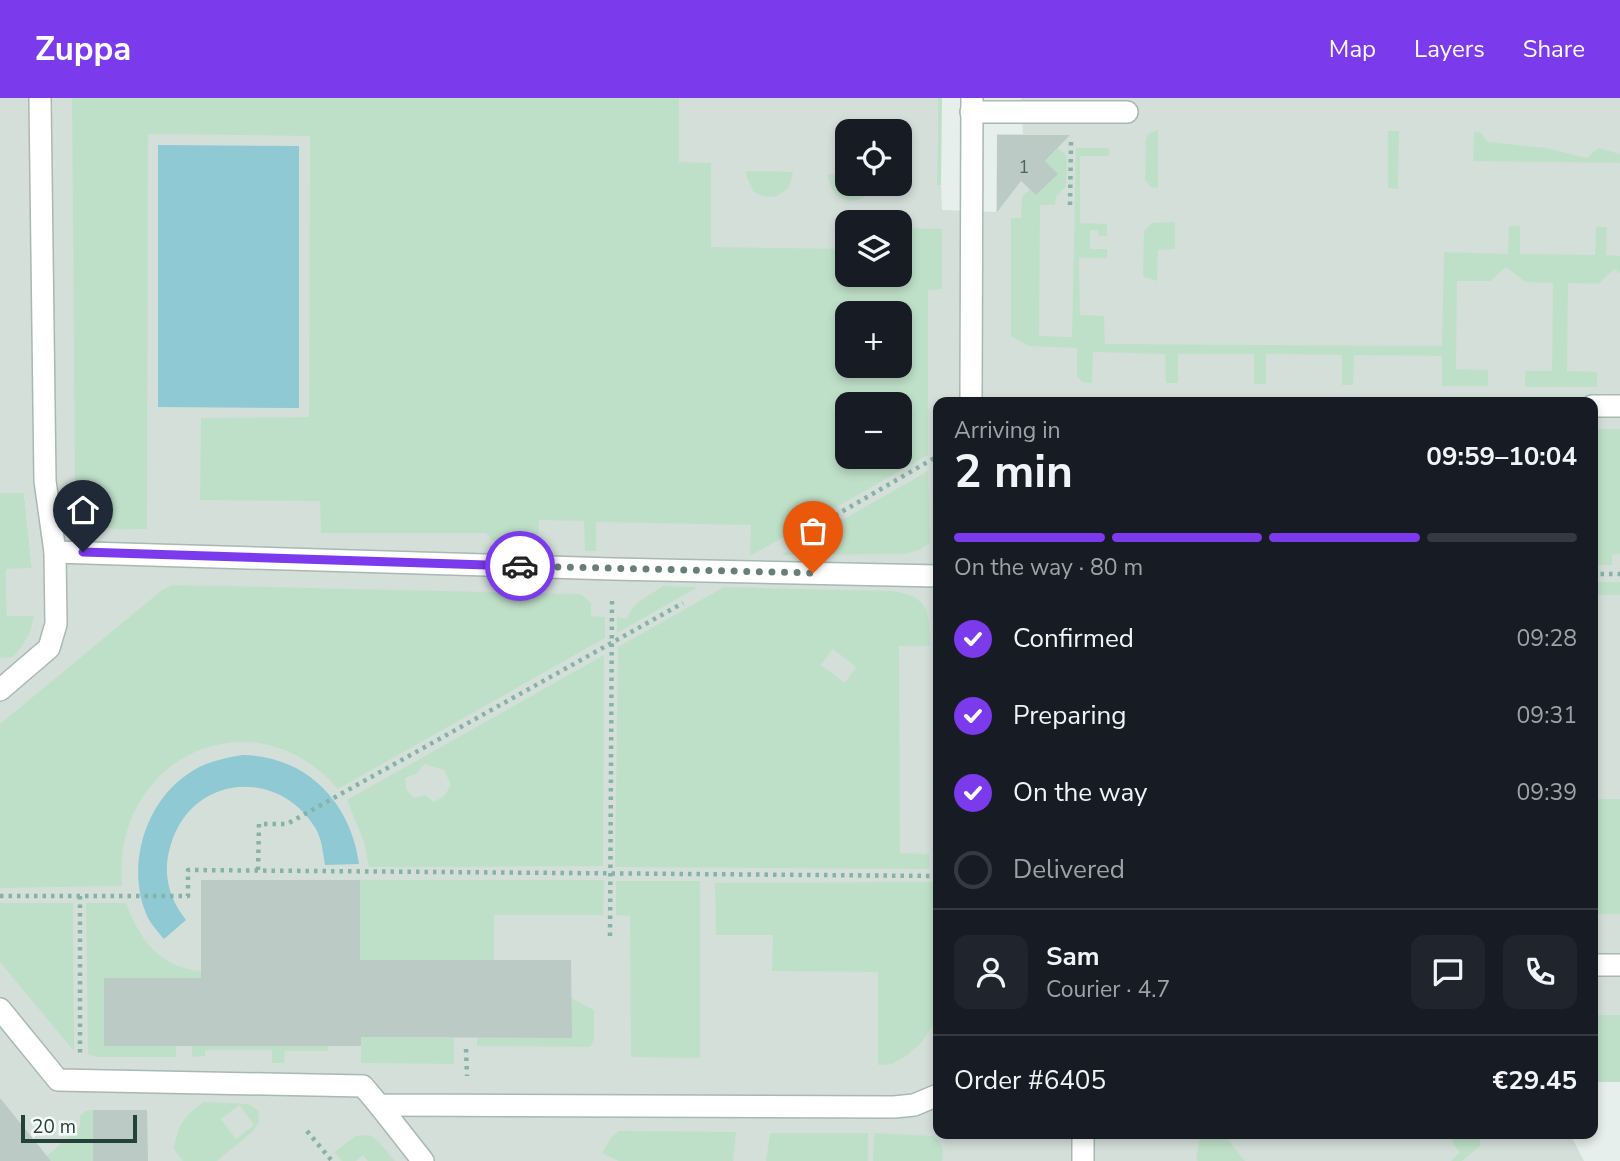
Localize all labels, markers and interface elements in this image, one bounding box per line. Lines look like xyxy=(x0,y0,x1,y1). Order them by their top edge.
text: Zuppa xyxy=(35,27,131,72)
text: Map xyxy=(1329,33,1376,65)
text: Layers xyxy=(1414,33,1485,65)
text: Share xyxy=(1523,33,1585,65)
map controls xyxy=(835,119,912,469)
button: locate xyxy=(835,119,912,196)
house number: 1 xyxy=(1019,155,1029,179)
button: layers xyxy=(835,210,912,287)
button: + xyxy=(835,301,912,378)
button: − xyxy=(835,392,912,469)
text: Arriving in xyxy=(954,415,1061,446)
text: 09:59–10:04 xyxy=(1426,439,1577,474)
text: 2 min xyxy=(954,440,1073,503)
pin xyxy=(53,480,113,552)
icon: home xyxy=(64,491,102,529)
pin xyxy=(783,501,843,573)
icon: bag xyxy=(794,512,832,550)
courier xyxy=(485,531,555,601)
icon: car xyxy=(501,547,539,585)
text: On the way · 80 m xyxy=(954,552,1143,583)
icon: check xyxy=(954,620,992,658)
text: Confirmed xyxy=(1013,621,1134,656)
text: 09:28 xyxy=(1517,623,1577,654)
icon: check xyxy=(954,697,992,735)
text: Preparing xyxy=(1013,698,1126,733)
text: 09:31 xyxy=(1517,700,1577,731)
icon: check xyxy=(954,774,992,812)
text: On the way xyxy=(1013,775,1147,810)
text: 09:39 xyxy=(1517,777,1577,808)
text: Delivered xyxy=(1013,852,1125,887)
button: person xyxy=(954,935,1028,1009)
button: chat xyxy=(1411,935,1485,1009)
button: phone xyxy=(1503,935,1577,1009)
text: Sam xyxy=(1046,939,1099,974)
text: Courier · 4.7 xyxy=(1046,974,1170,1005)
text: Order #6405 xyxy=(954,1063,1106,1098)
text: €29.45 xyxy=(1493,1063,1577,1098)
scale bar xyxy=(21,1112,136,1144)
text: 20 m xyxy=(32,1114,76,1140)

